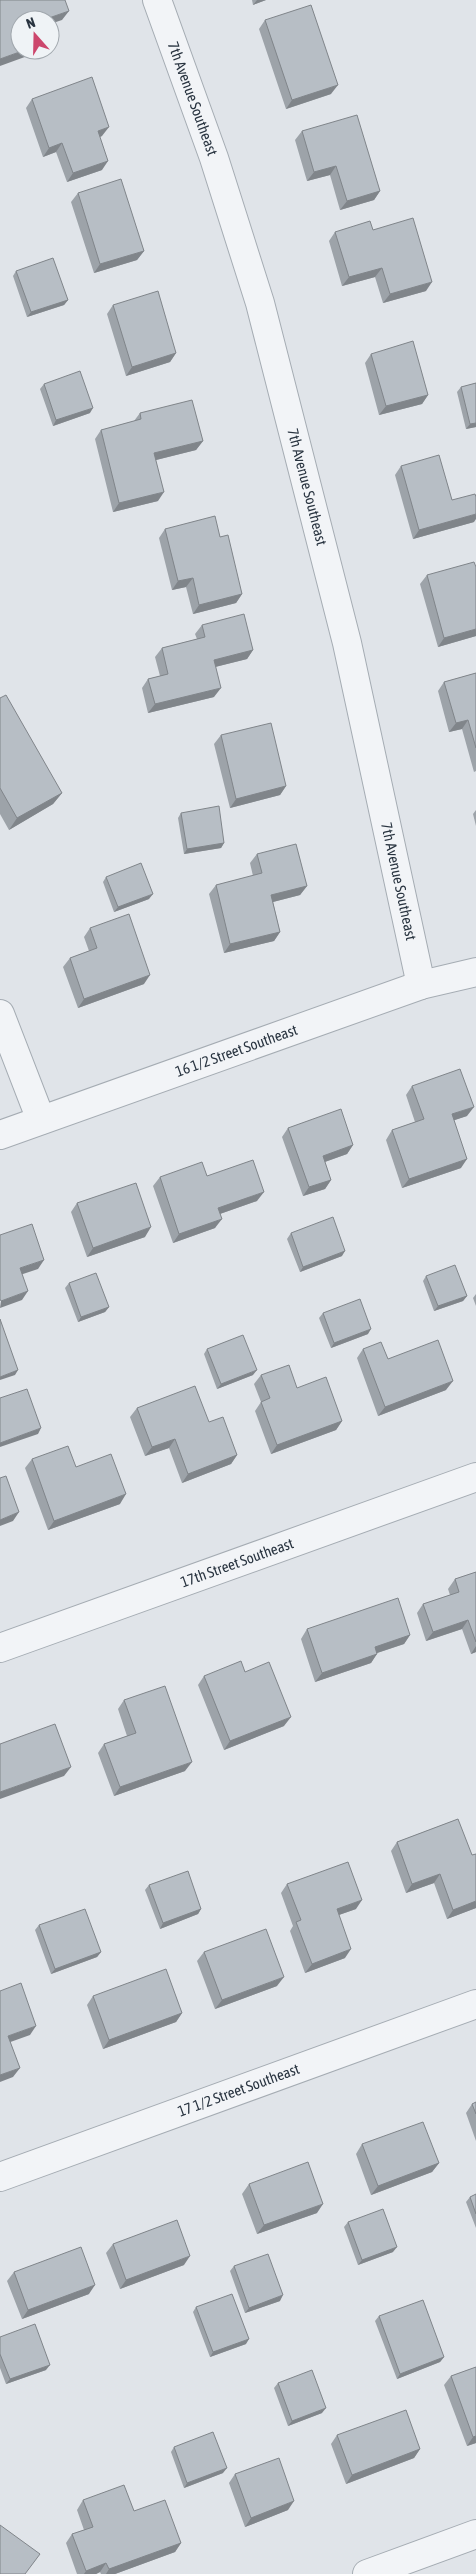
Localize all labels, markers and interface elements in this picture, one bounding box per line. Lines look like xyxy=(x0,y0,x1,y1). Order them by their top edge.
north arrow xyxy=(10,10,60,60)
text: N xyxy=(24,14,37,32)
street label: 7th Avenue Southeast xyxy=(165,39,221,158)
street label: 7th Avenue Southeast xyxy=(284,427,331,547)
street label: 7th Avenue Southeast xyxy=(378,821,420,942)
street label: 16 1/2 Street Southeast xyxy=(173,1021,299,1080)
street label: 17th Street Southeast xyxy=(178,1534,296,1590)
street label: 17 1/2 Street Southeast xyxy=(175,2060,302,2120)

